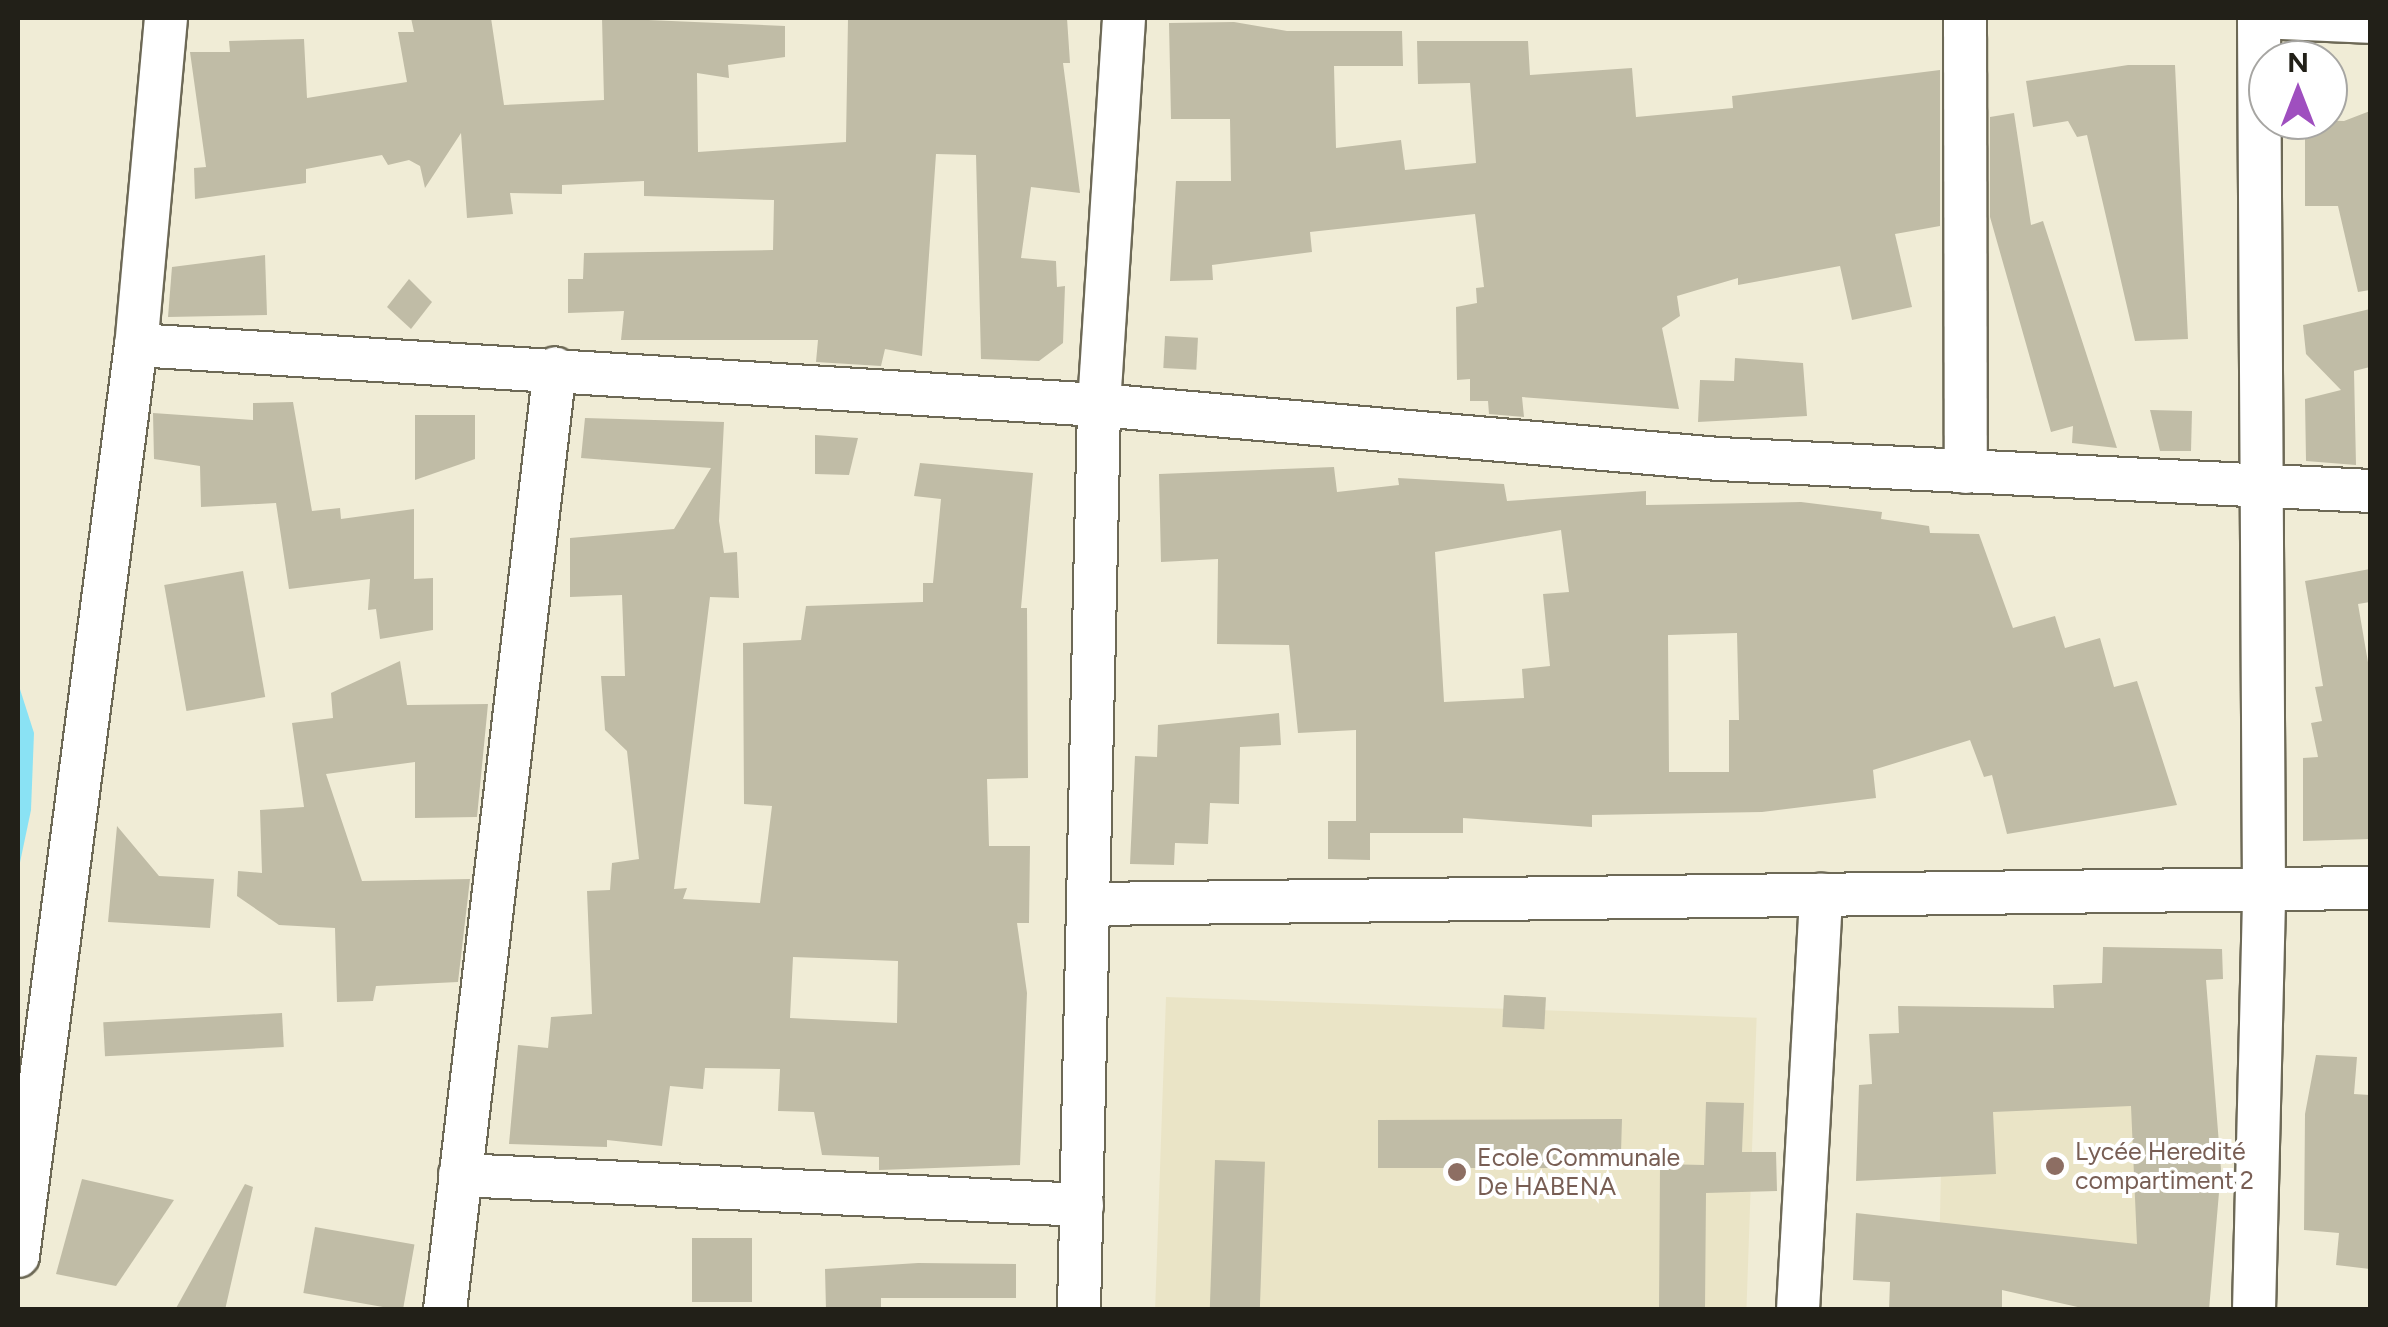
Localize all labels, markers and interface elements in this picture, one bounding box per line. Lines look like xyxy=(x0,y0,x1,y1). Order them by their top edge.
north arrow xyxy=(2248,40,2348,140)
text: N xyxy=(2287,45,2309,79)
place label: Lycée Heredité compartiment 2 xyxy=(2075,1137,2254,1196)
place label: Ecole Communale De HABENA xyxy=(1477,1143,1680,1202)
marker: Lycée Heredité compartiment 2 xyxy=(2044,1155,2066,1177)
marker: Ecole Communale De HABENA xyxy=(1446,1161,1468,1183)

